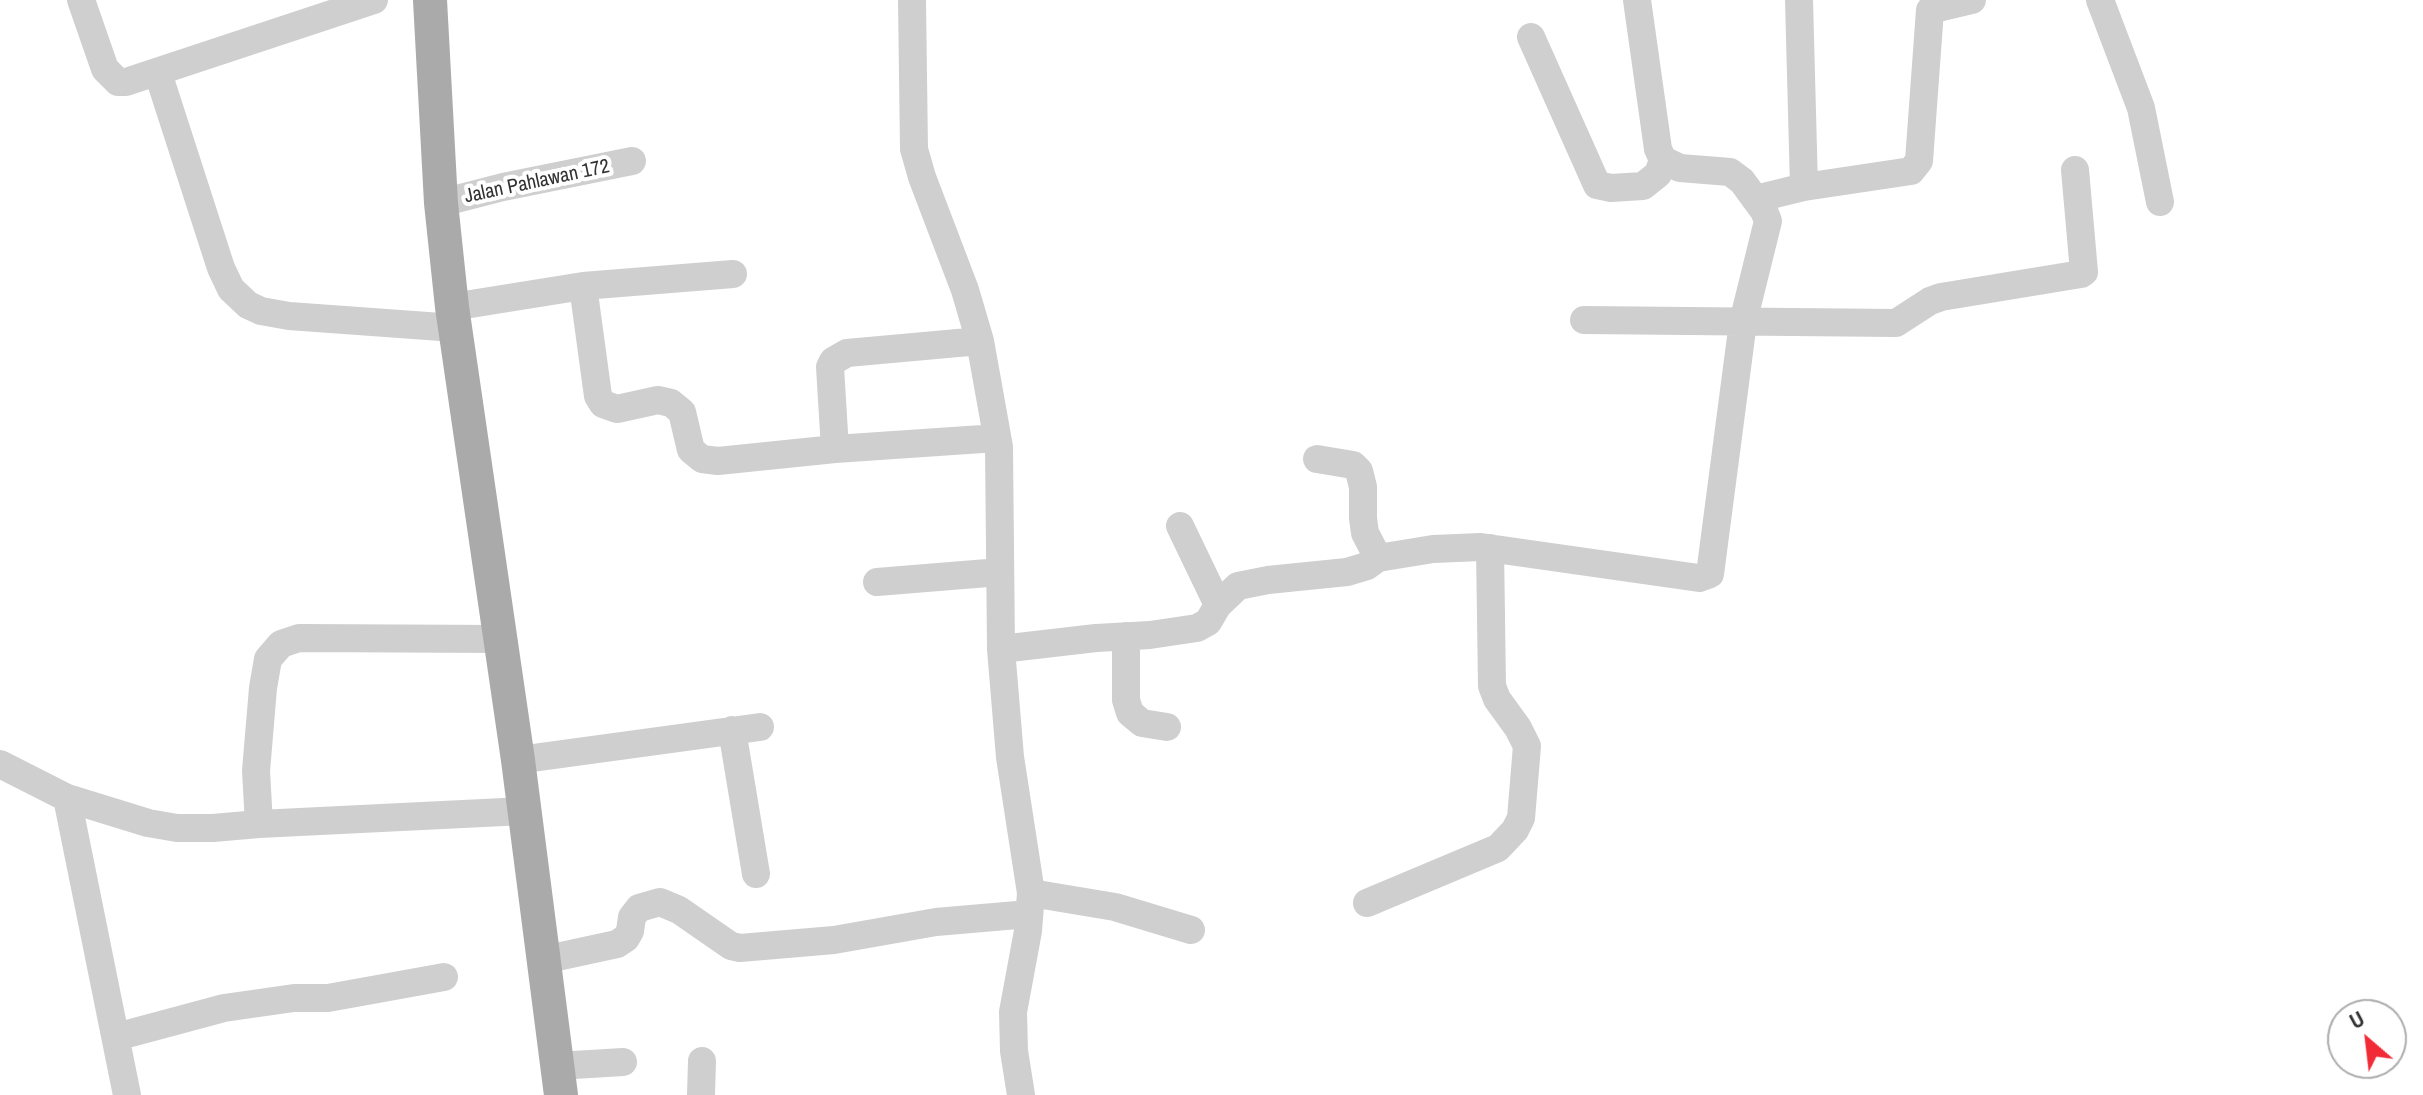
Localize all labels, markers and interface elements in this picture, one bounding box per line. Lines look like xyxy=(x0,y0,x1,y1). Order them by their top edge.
street label: Jalan Pahlawan 172 xyxy=(462,155,612,209)
north arrow xyxy=(2327,999,2407,1079)
text: U xyxy=(2344,1003,2369,1036)

